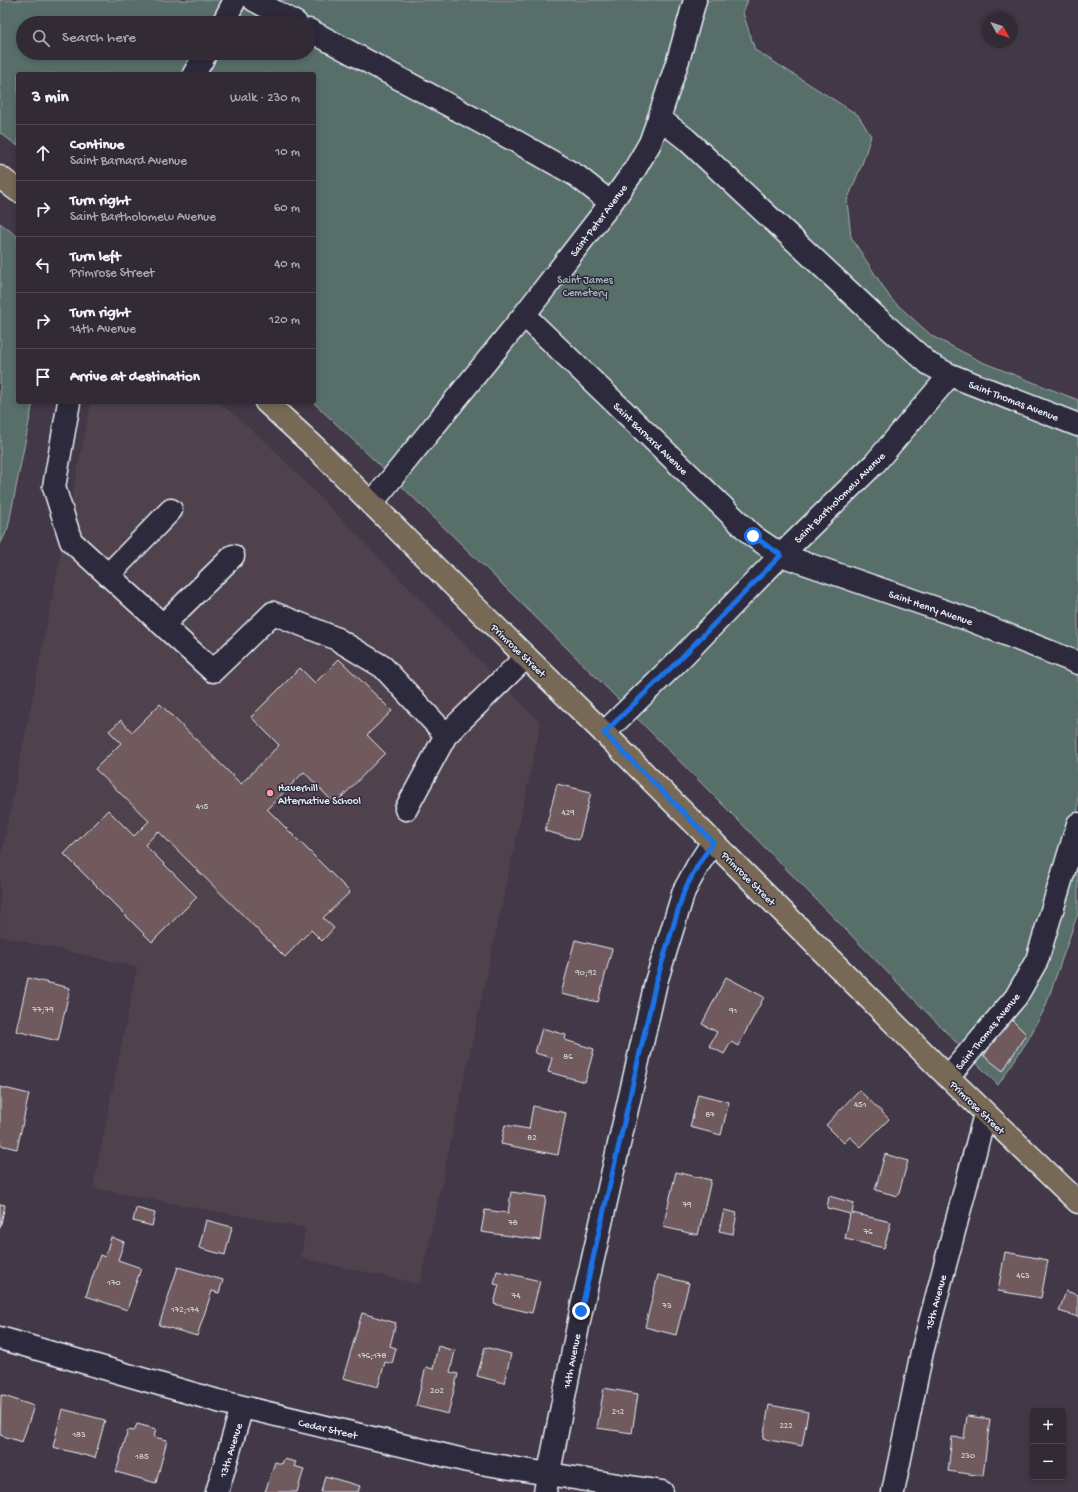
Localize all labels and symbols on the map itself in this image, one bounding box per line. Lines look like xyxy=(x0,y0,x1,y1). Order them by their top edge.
north arrow xyxy=(982,12,1018,48)
street label: Saint Peter Avenue xyxy=(568,182,631,260)
park label: Saint James Cemetery xyxy=(557,275,614,300)
street label: Saint Thomas Avenue xyxy=(967,379,1060,425)
street label: Saint Barnard Avenue xyxy=(610,401,690,478)
street label: Saint Bartholomew Avenue xyxy=(793,450,889,546)
route start xyxy=(744,527,762,545)
street label: Saint Henry Avenue xyxy=(887,589,974,629)
street label: Primrose Street xyxy=(487,622,549,682)
place label: Haverhill Alternative School xyxy=(278,783,361,808)
marker: Haverhill Alternative School xyxy=(265,788,275,798)
house number: 415 xyxy=(196,802,209,813)
house number: 429 xyxy=(561,808,575,819)
street label: Primrose Street xyxy=(717,849,778,910)
house number: 90;92 xyxy=(574,968,597,979)
street label: Saint Thomas Avenue xyxy=(954,991,1023,1073)
house number: 77;79 xyxy=(31,1005,54,1016)
house number: 91 xyxy=(728,1006,737,1017)
house number: 86 xyxy=(563,1052,573,1063)
street label: Primrose Street xyxy=(946,1079,1008,1139)
house number: 451 xyxy=(854,1100,867,1111)
house number: 87 xyxy=(705,1110,715,1121)
house number: 82 xyxy=(527,1133,537,1144)
house number: 79 xyxy=(681,1200,692,1211)
house number: 78 xyxy=(507,1218,518,1229)
house number: 76 xyxy=(862,1227,873,1238)
house number: 463 xyxy=(1016,1271,1030,1282)
street label: 15th Avenue xyxy=(924,1273,950,1332)
house number: 170 xyxy=(106,1278,121,1289)
house number: 74 xyxy=(511,1291,521,1302)
house number: 73 xyxy=(661,1301,672,1312)
route end xyxy=(572,1302,590,1320)
house number: 172;174 xyxy=(170,1305,200,1316)
street label: 14th Avenue xyxy=(562,1333,584,1391)
house number: 176;178 xyxy=(357,1351,387,1362)
house number: 202 xyxy=(430,1386,445,1397)
house number: 212 xyxy=(612,1407,625,1418)
street label: Cedar Street xyxy=(297,1417,360,1443)
house number: 222 xyxy=(779,1421,793,1432)
street label: 13th Avenue xyxy=(218,1422,246,1480)
house number: 183 xyxy=(71,1430,86,1441)
house number: 230 xyxy=(961,1451,975,1462)
house number: 185 xyxy=(134,1452,149,1463)

